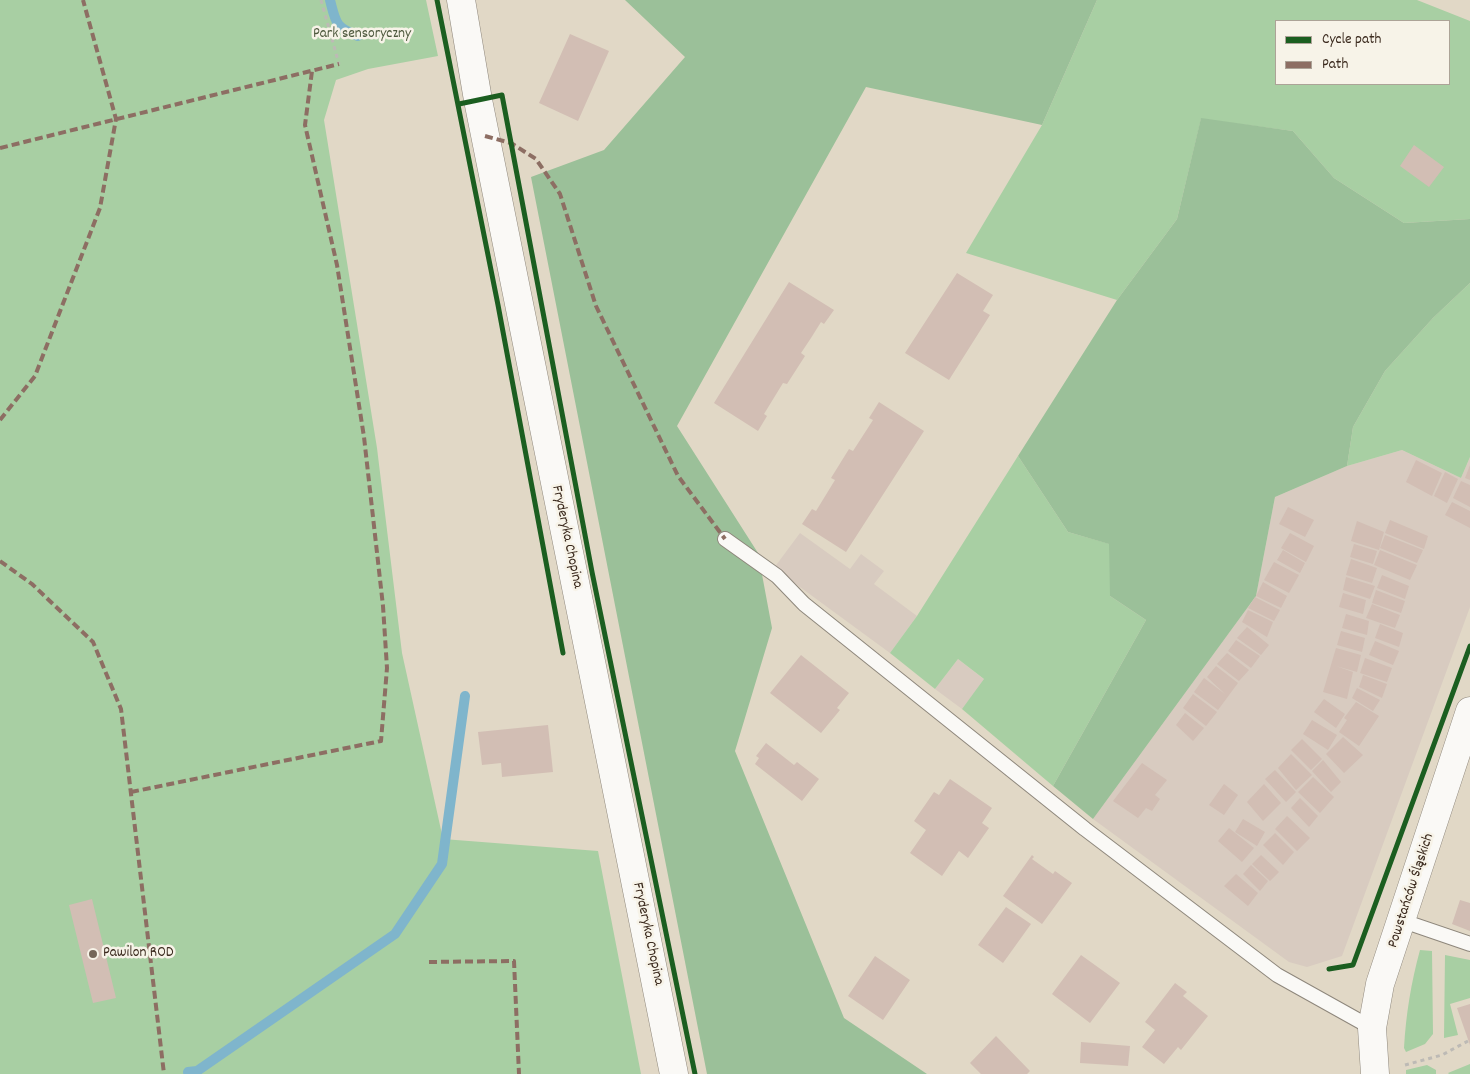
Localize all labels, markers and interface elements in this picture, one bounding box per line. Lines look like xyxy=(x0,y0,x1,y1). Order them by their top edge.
legend xyxy=(1275,20,1450,85)
park label: Park sensoryczny xyxy=(313,26,411,44)
text: Cycle path xyxy=(1322,29,1381,51)
text: Path xyxy=(1322,54,1348,76)
street label: Fryderyka Chopina xyxy=(546,484,586,590)
street label: Powstańców Śląskich xyxy=(1385,832,1439,950)
street label: Fryderyka Chopina xyxy=(627,881,667,987)
place label: Pawilon ROD xyxy=(103,945,174,963)
marker: Pawilon ROD xyxy=(87,948,99,960)

